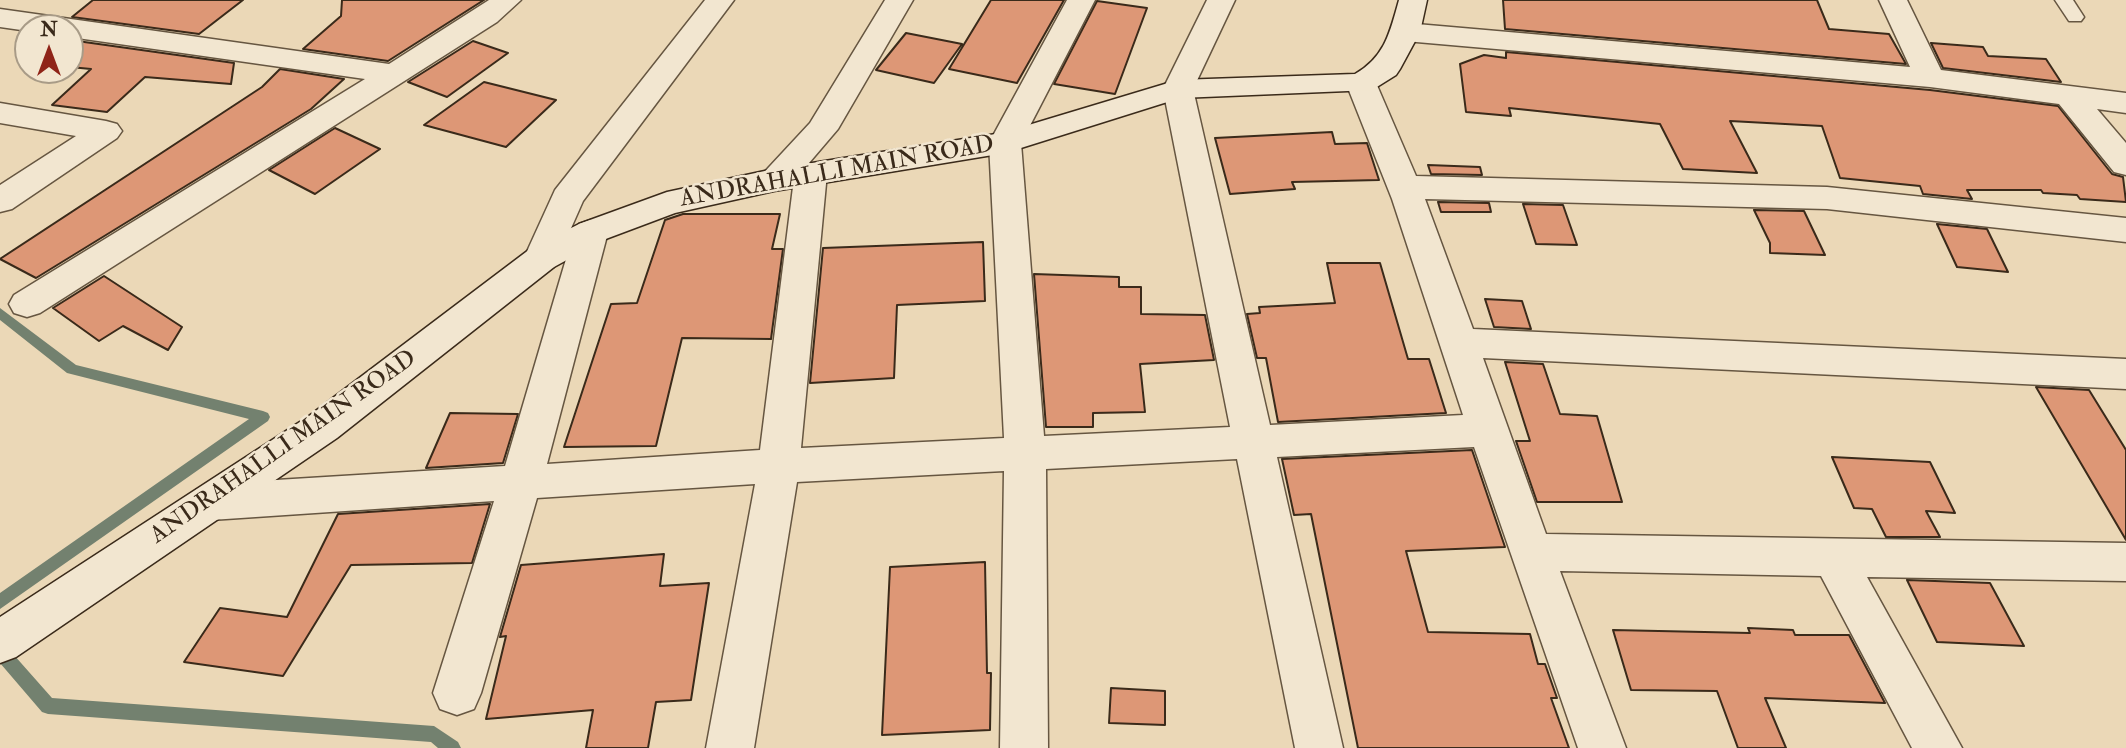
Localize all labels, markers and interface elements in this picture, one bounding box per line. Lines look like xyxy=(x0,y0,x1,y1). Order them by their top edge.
north arrow xyxy=(14,14,84,84)
text: N xyxy=(40,18,58,42)
street label: ANDRAHALLI MAIN ROAD xyxy=(678,131,996,215)
street label: ANDRAHALLI MAIN ROAD xyxy=(145,345,423,551)

